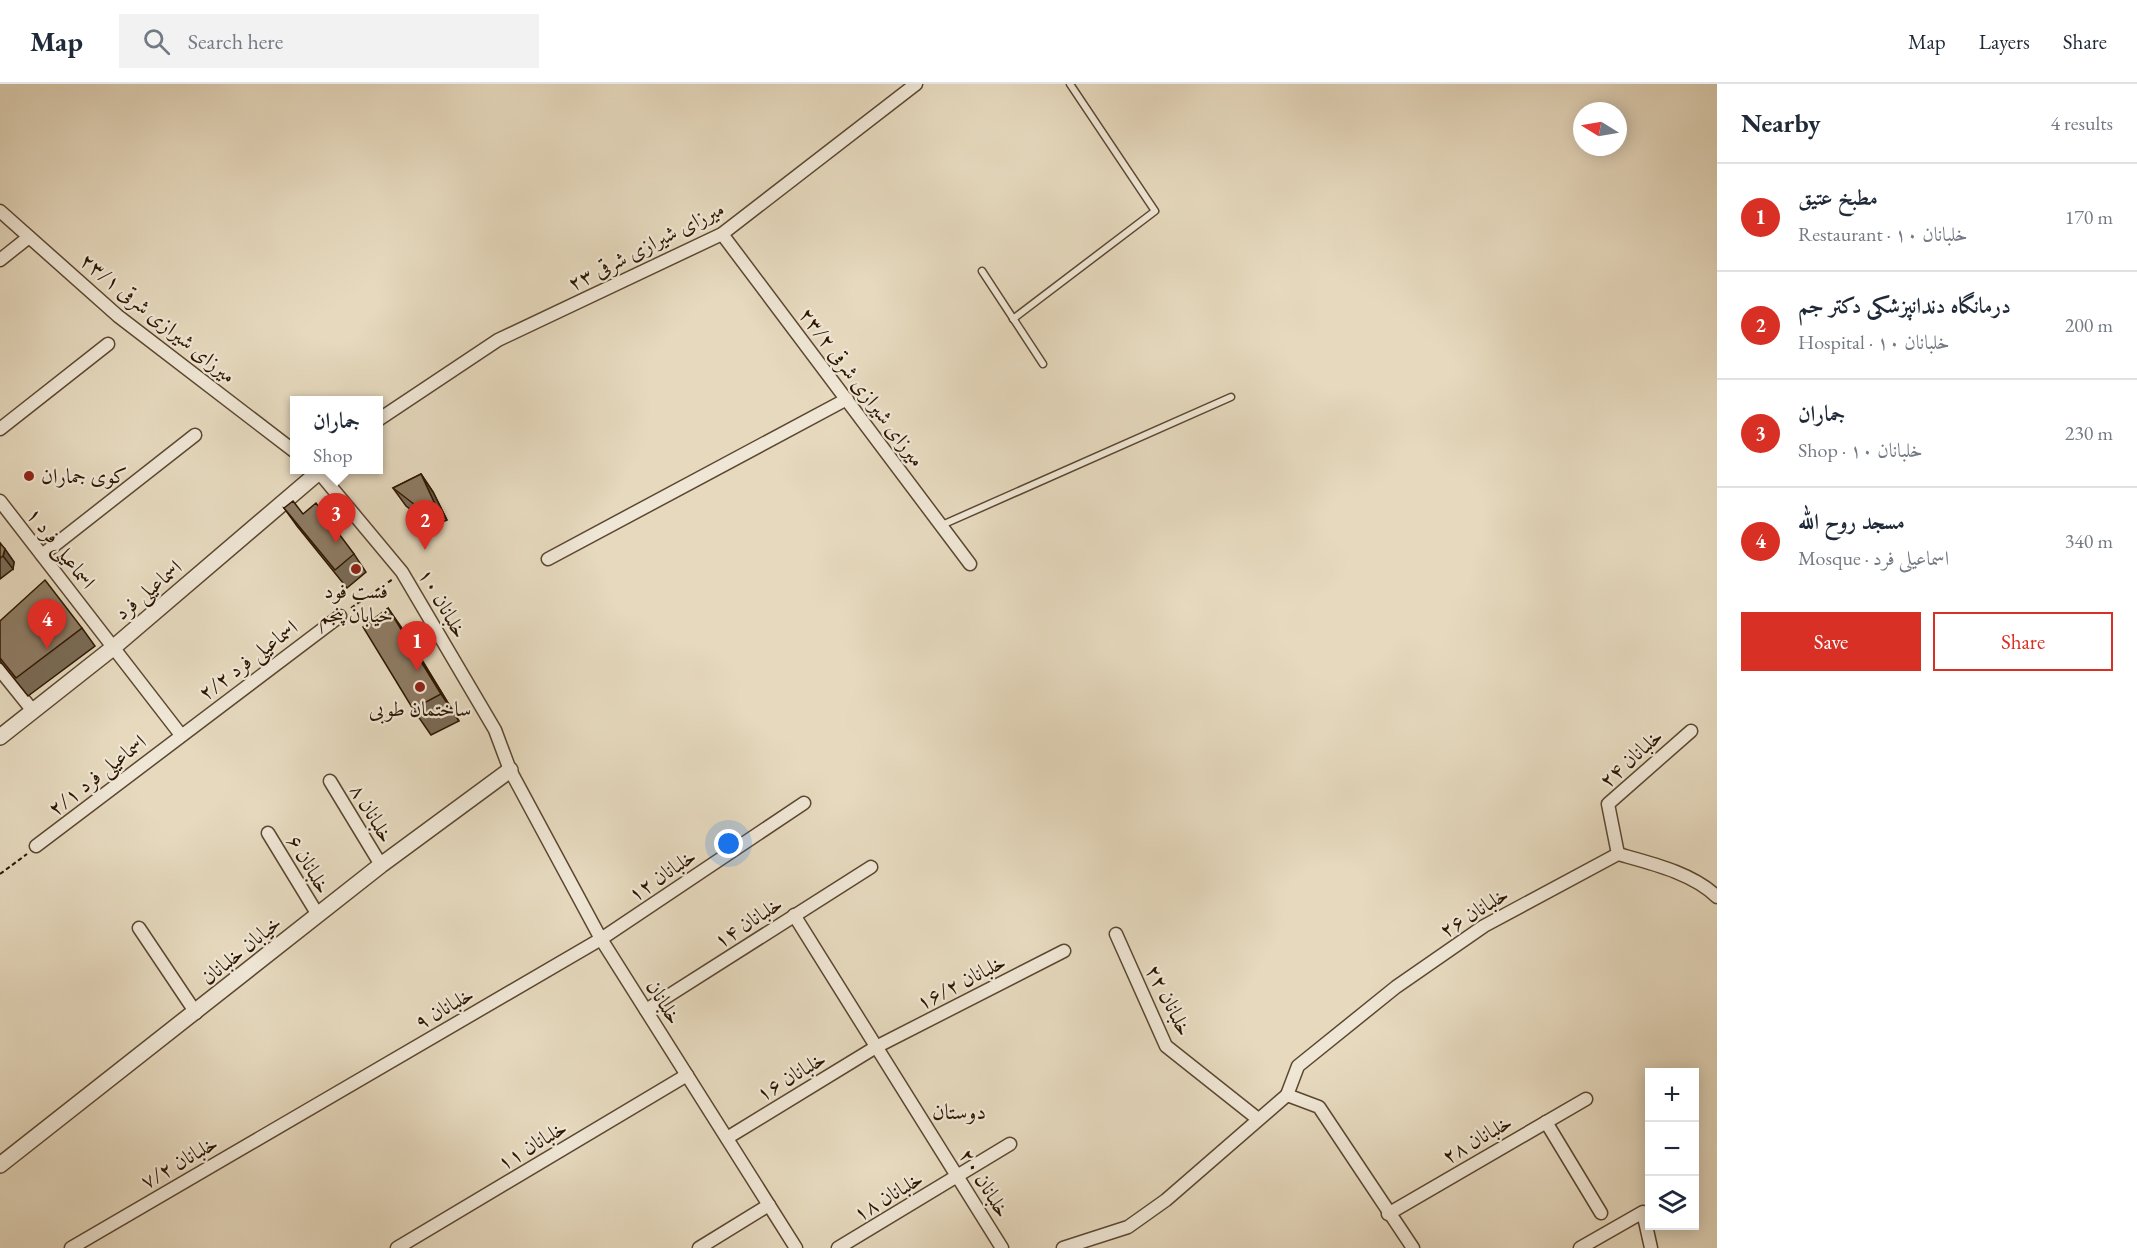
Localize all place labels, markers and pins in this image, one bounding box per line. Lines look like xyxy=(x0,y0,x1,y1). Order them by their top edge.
place label: کوی جماران xyxy=(41,462,127,489)
marker: کوی جماران xyxy=(22,469,36,483)
pin: 3 xyxy=(316,494,356,543)
pin: 2 xyxy=(406,500,444,550)
marker: فست فود خیابان پنجم xyxy=(349,562,363,576)
place label: فست فود خیابان پنجم xyxy=(319,577,393,635)
pin: 4 xyxy=(28,600,66,649)
pin: 1 xyxy=(398,622,436,671)
marker: ساختمان طوبی xyxy=(413,680,427,694)
place label: ساختمان طوبی xyxy=(369,695,471,724)

